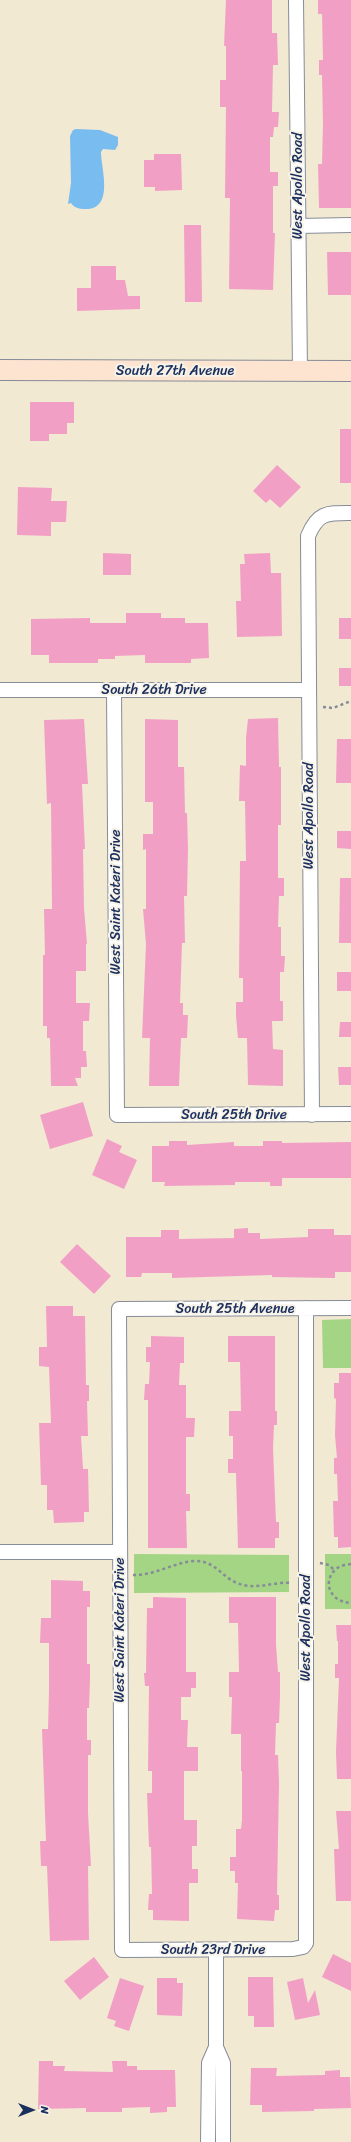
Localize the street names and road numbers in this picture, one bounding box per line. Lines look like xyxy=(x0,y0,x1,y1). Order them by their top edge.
street label: West Apollo Road xyxy=(290,133,306,239)
street label: South 27th Avenue xyxy=(116,363,234,379)
street label: South 26th Drive xyxy=(101,682,207,698)
street label: West Apollo Road xyxy=(301,763,317,869)
street label: West Saint Kateri Drive xyxy=(108,830,124,974)
street label: South 25th Drive xyxy=(181,1107,287,1123)
street label: South 25th Avenue xyxy=(176,1301,294,1317)
street label: West Saint Kateri Drive xyxy=(112,1558,128,1702)
street label: West Apollo Road xyxy=(298,1575,314,1681)
street label: South 23rd Drive xyxy=(161,1942,265,1958)

